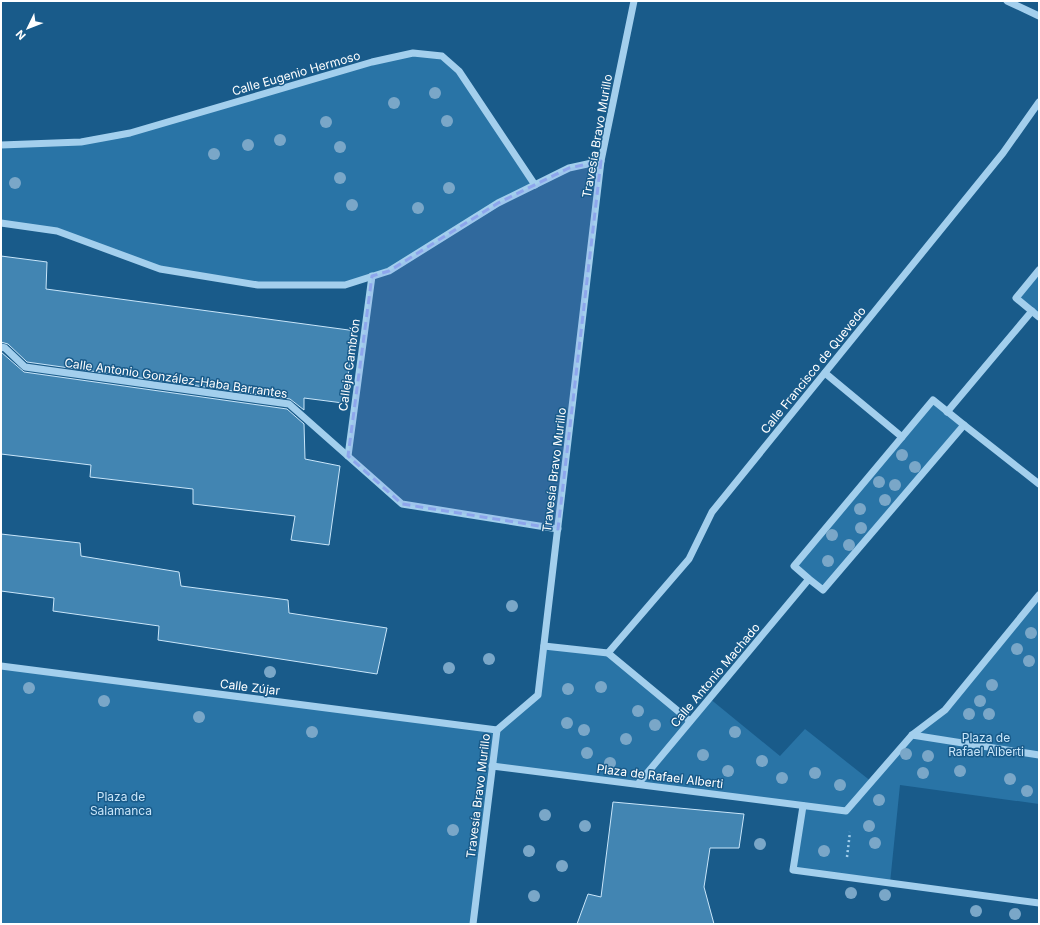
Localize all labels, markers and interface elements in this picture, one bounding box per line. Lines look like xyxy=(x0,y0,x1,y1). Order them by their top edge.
north arrow xyxy=(8,8,48,48)
text: N xyxy=(13,27,29,43)
street label: Calle Eugenio Hermoso xyxy=(230,47,362,99)
street label: Travesía Bravo Murillo xyxy=(579,73,615,199)
street label: Calle Francisco de Quevedo xyxy=(757,303,869,437)
street label: Calleja Cambrón xyxy=(335,318,363,412)
street label: Calle Antonio González-Haba Barrantes xyxy=(63,355,289,401)
street label: Travesía Bravo Murillo xyxy=(539,407,569,533)
street label: Calle Antonio Machado xyxy=(667,620,763,730)
street label: Calle Zújar xyxy=(219,676,281,698)
park label: Plaza de Rafael Alberti xyxy=(948,730,1024,759)
street label: Travesía Bravo Murillo xyxy=(463,733,493,859)
street label: Plaza de Rafael Alberti xyxy=(596,761,724,791)
park label: Plaza de Salamanca xyxy=(90,789,152,818)

